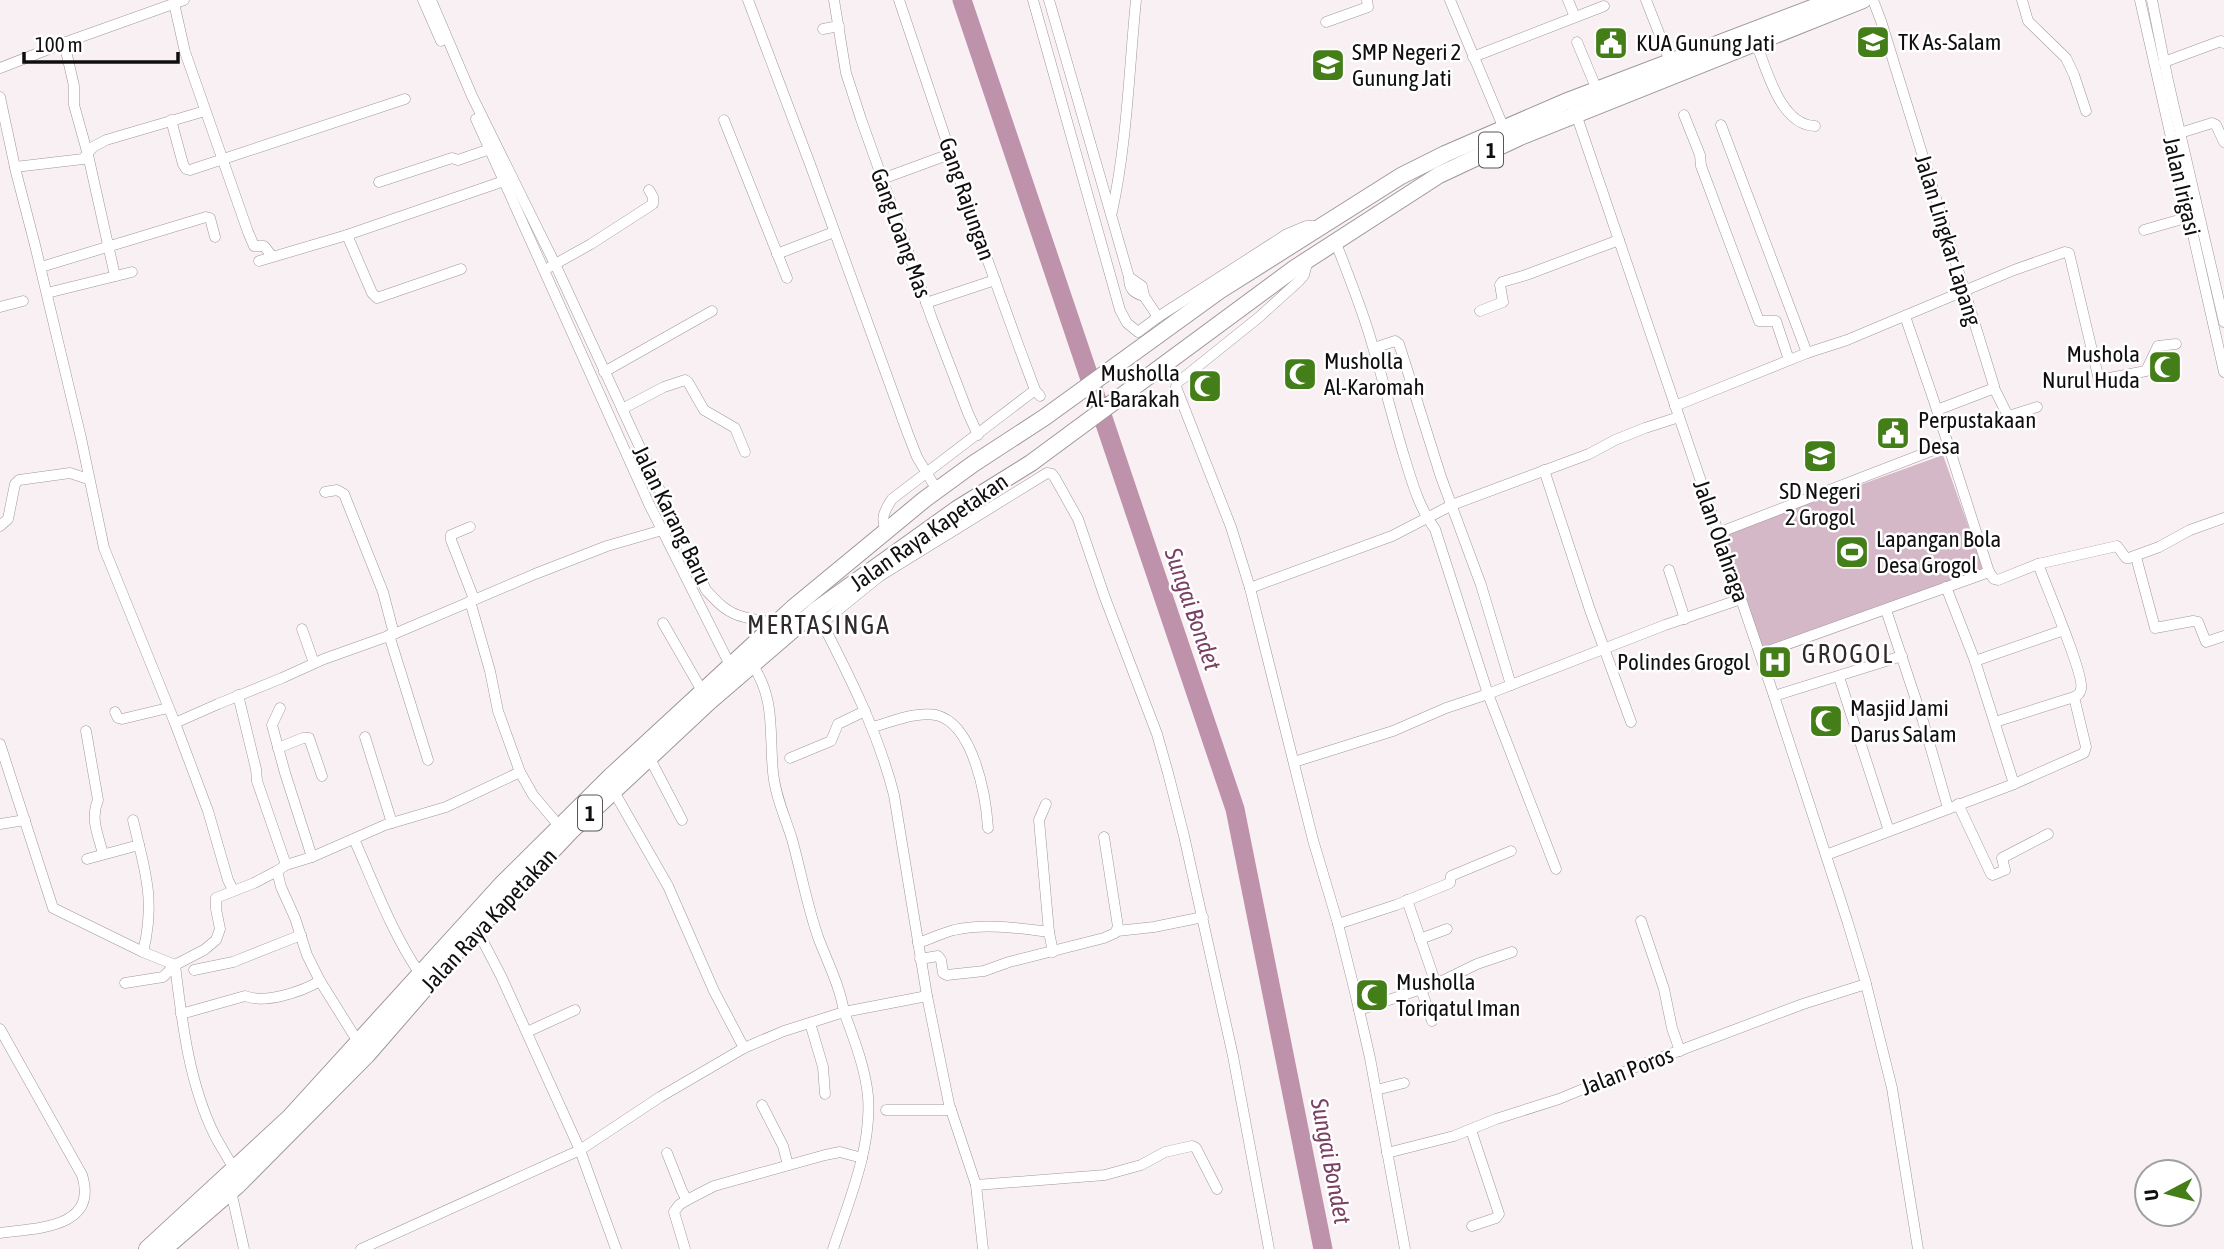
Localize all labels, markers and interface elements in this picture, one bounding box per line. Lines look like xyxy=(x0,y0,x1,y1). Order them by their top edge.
scale bar xyxy=(24,21,178,65)
school or university icon: TK As-Salam xyxy=(1854,23,1892,61)
public building icon: KUA Gunung Jati xyxy=(1592,24,1630,62)
place label: TK As-Salam xyxy=(1898,29,2001,55)
place label: KUA Gunung Jati xyxy=(1636,30,1775,56)
text: 100 m xyxy=(35,32,83,56)
place label: SMP Negeri 2 Gunung Jati xyxy=(1352,39,1461,91)
school or university icon: SMP Negeri 2 Gunung Jati xyxy=(1309,46,1347,84)
road number: 1 xyxy=(1479,132,1503,168)
street label: Gang Rajungan xyxy=(934,134,1000,264)
street label: Jalan Irigasi xyxy=(2158,134,2206,238)
street label: Jalan Lingkar Lapang xyxy=(1910,151,1986,329)
street label: Gang Loang Mas xyxy=(866,165,936,301)
place label: Mushola Nurul Huda xyxy=(2042,341,2140,393)
place label: Musholla Al-Karomah xyxy=(1324,348,1425,400)
mosque icon: Mushola Nurul Huda xyxy=(2146,348,2184,386)
mosque icon: Musholla Al-Karomah xyxy=(1281,355,1319,393)
place label: Musholla Al-Barakah xyxy=(1086,360,1180,412)
mosque icon: Musholla Al-Barakah xyxy=(1186,367,1224,405)
place label: Perpustakaan Desa xyxy=(1918,407,2036,459)
public building icon: Perpustakaan Desa xyxy=(1874,414,1912,452)
school or university icon: SD Negeri 2 Grogol xyxy=(1801,437,1839,475)
street label: Jalan Karang Baru xyxy=(627,441,717,589)
street label: Jalan Raya Kapetakan xyxy=(845,468,1013,596)
street label: Jalan Olahraga xyxy=(1688,476,1754,606)
place label: SD Negeri 2 Grogol xyxy=(1779,478,1861,530)
place label: Lapangan Bola Desa Grogol xyxy=(1876,526,2001,578)
sports icon: Lapangan Bola Desa Grogol xyxy=(1833,533,1871,571)
water label: Sungai Bondet xyxy=(1159,543,1227,674)
district label: MERTASINGA xyxy=(747,610,891,640)
district label: GROGOL xyxy=(1802,639,1894,669)
hospital icon: Polindes Grogol xyxy=(1756,643,1794,681)
place label: Polindes Grogol xyxy=(1617,649,1750,675)
place label: Masjid Jami Darus Salam xyxy=(1850,695,1956,747)
mosque icon: Masjid Jami Darus Salam xyxy=(1807,702,1845,740)
road number: 1 xyxy=(578,796,602,830)
street label: Jalan Raya Kapetakan xyxy=(416,843,562,997)
place label: Musholla Toriqatul Iman xyxy=(1396,969,1520,1021)
mosque icon: Musholla Toriqatul Iman xyxy=(1353,976,1391,1014)
street label: Jalan Poros xyxy=(1577,1042,1677,1100)
water label: Sungai Bondet xyxy=(1305,1095,1356,1226)
north arrow xyxy=(2133,1158,2203,1228)
text: U xyxy=(2140,1188,2163,1202)

